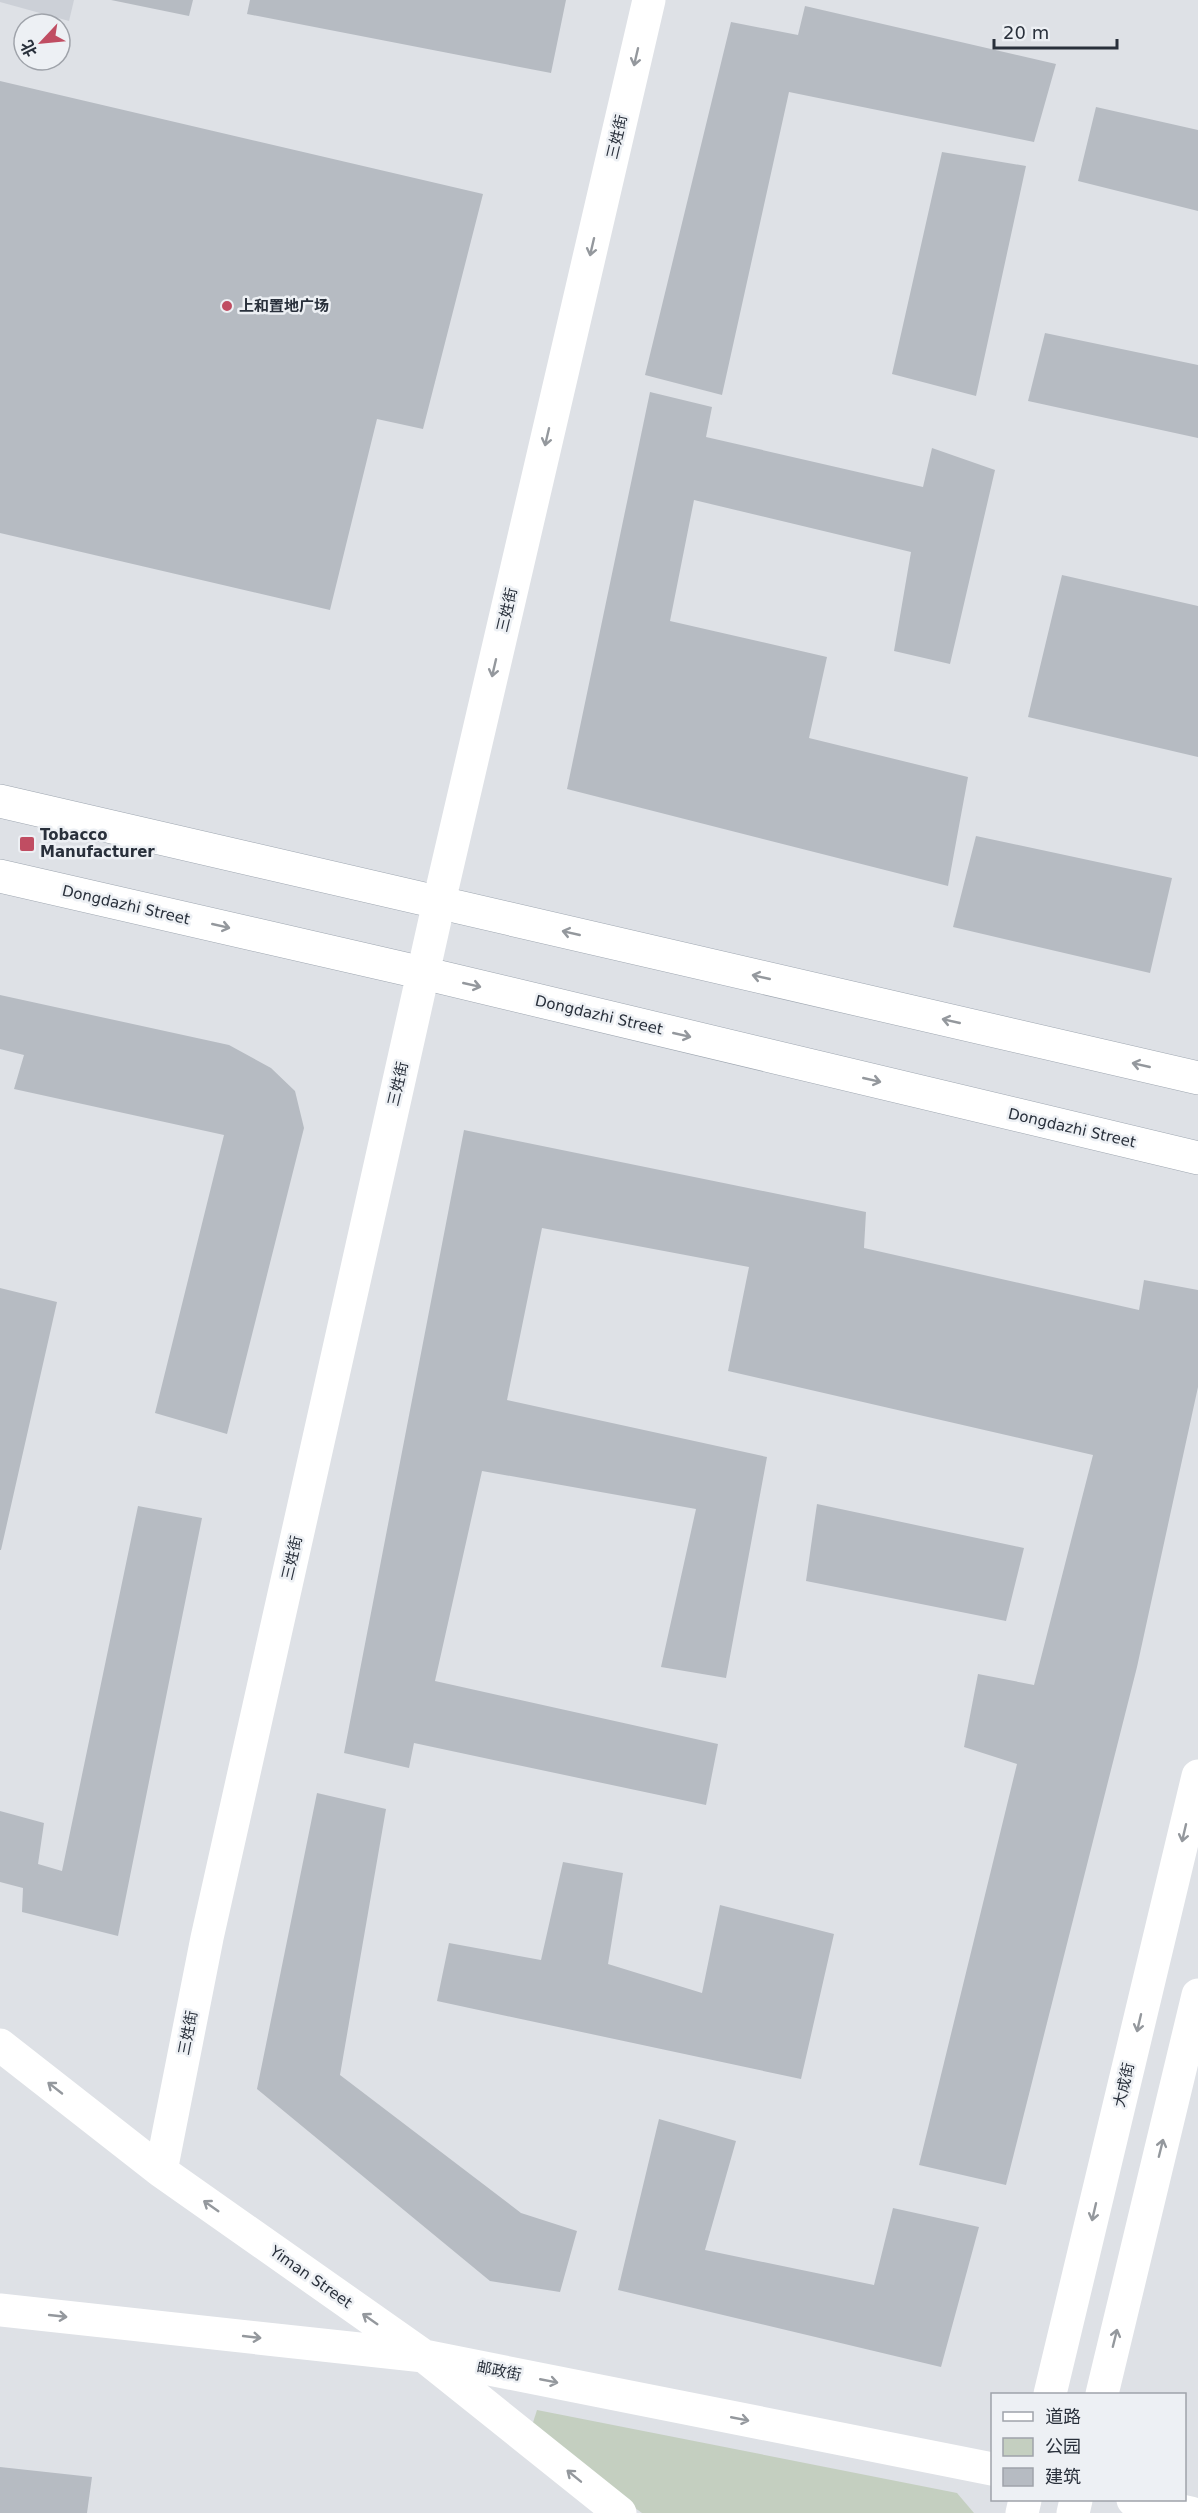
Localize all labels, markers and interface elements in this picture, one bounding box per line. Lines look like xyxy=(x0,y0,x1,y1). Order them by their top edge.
north arrow xyxy=(12,12,72,72)
scale bar xyxy=(994,12,1117,50)
text: 20 m xyxy=(1003,22,1049,43)
text: 北 xyxy=(17,37,41,60)
one-way arrow xyxy=(630,47,641,66)
street label: 三姓街 xyxy=(603,113,631,161)
one-way arrow xyxy=(585,237,597,256)
place label: 上和置地广场 xyxy=(239,297,329,315)
marker: 上和置地广场 xyxy=(220,299,234,313)
one-way arrow xyxy=(541,427,553,446)
street label: 三姓街 xyxy=(493,586,521,634)
one-way arrow xyxy=(487,658,499,677)
place label: Tobacco Manufacturer xyxy=(40,826,155,861)
marker: Tobacco Manufacturer xyxy=(18,835,36,853)
street label: Dongdazhi Street xyxy=(60,882,192,928)
one-way arrow xyxy=(211,921,230,933)
one-way arrow xyxy=(562,926,581,938)
one-way arrow xyxy=(752,970,771,982)
one-way arrow xyxy=(462,979,481,991)
street label: Dongdazhi Street xyxy=(533,992,665,1038)
one-way arrow xyxy=(942,1014,961,1026)
one-way arrow xyxy=(672,1029,691,1041)
one-way arrow xyxy=(1132,1058,1151,1070)
street label: 三姓街 xyxy=(384,1060,412,1108)
one-way arrow xyxy=(862,1075,881,1087)
street label: Dongdazhi Street xyxy=(1006,1105,1138,1151)
street label: 三姓街 xyxy=(278,1534,306,1582)
one-way arrow xyxy=(1178,1823,1190,1842)
street label: 三姓街 xyxy=(175,2009,201,2057)
one-way arrow xyxy=(1133,2012,1144,2032)
street label: 大成街 xyxy=(1110,2061,1138,2109)
one-way arrow xyxy=(48,2082,64,2095)
one-way arrow xyxy=(1156,2139,1168,2158)
one-way arrow xyxy=(203,2200,219,2212)
one-way arrow xyxy=(1087,2202,1099,2221)
street label: Yiman Street xyxy=(266,2241,356,2312)
one-way arrow xyxy=(48,2311,68,2322)
one-way arrow xyxy=(362,2312,378,2325)
one-way arrow xyxy=(1110,2328,1122,2347)
one-way arrow xyxy=(242,2332,261,2343)
street label: 邮政街 xyxy=(475,2358,523,2384)
one-way arrow xyxy=(538,2376,558,2387)
legend xyxy=(991,2393,1186,2501)
text: 道路 xyxy=(1045,2406,1081,2427)
one-way arrow xyxy=(729,2414,749,2425)
text: 公园 xyxy=(1045,2436,1081,2457)
text: 建筑 xyxy=(1045,2466,1081,2487)
one-way arrow xyxy=(566,2470,582,2483)

